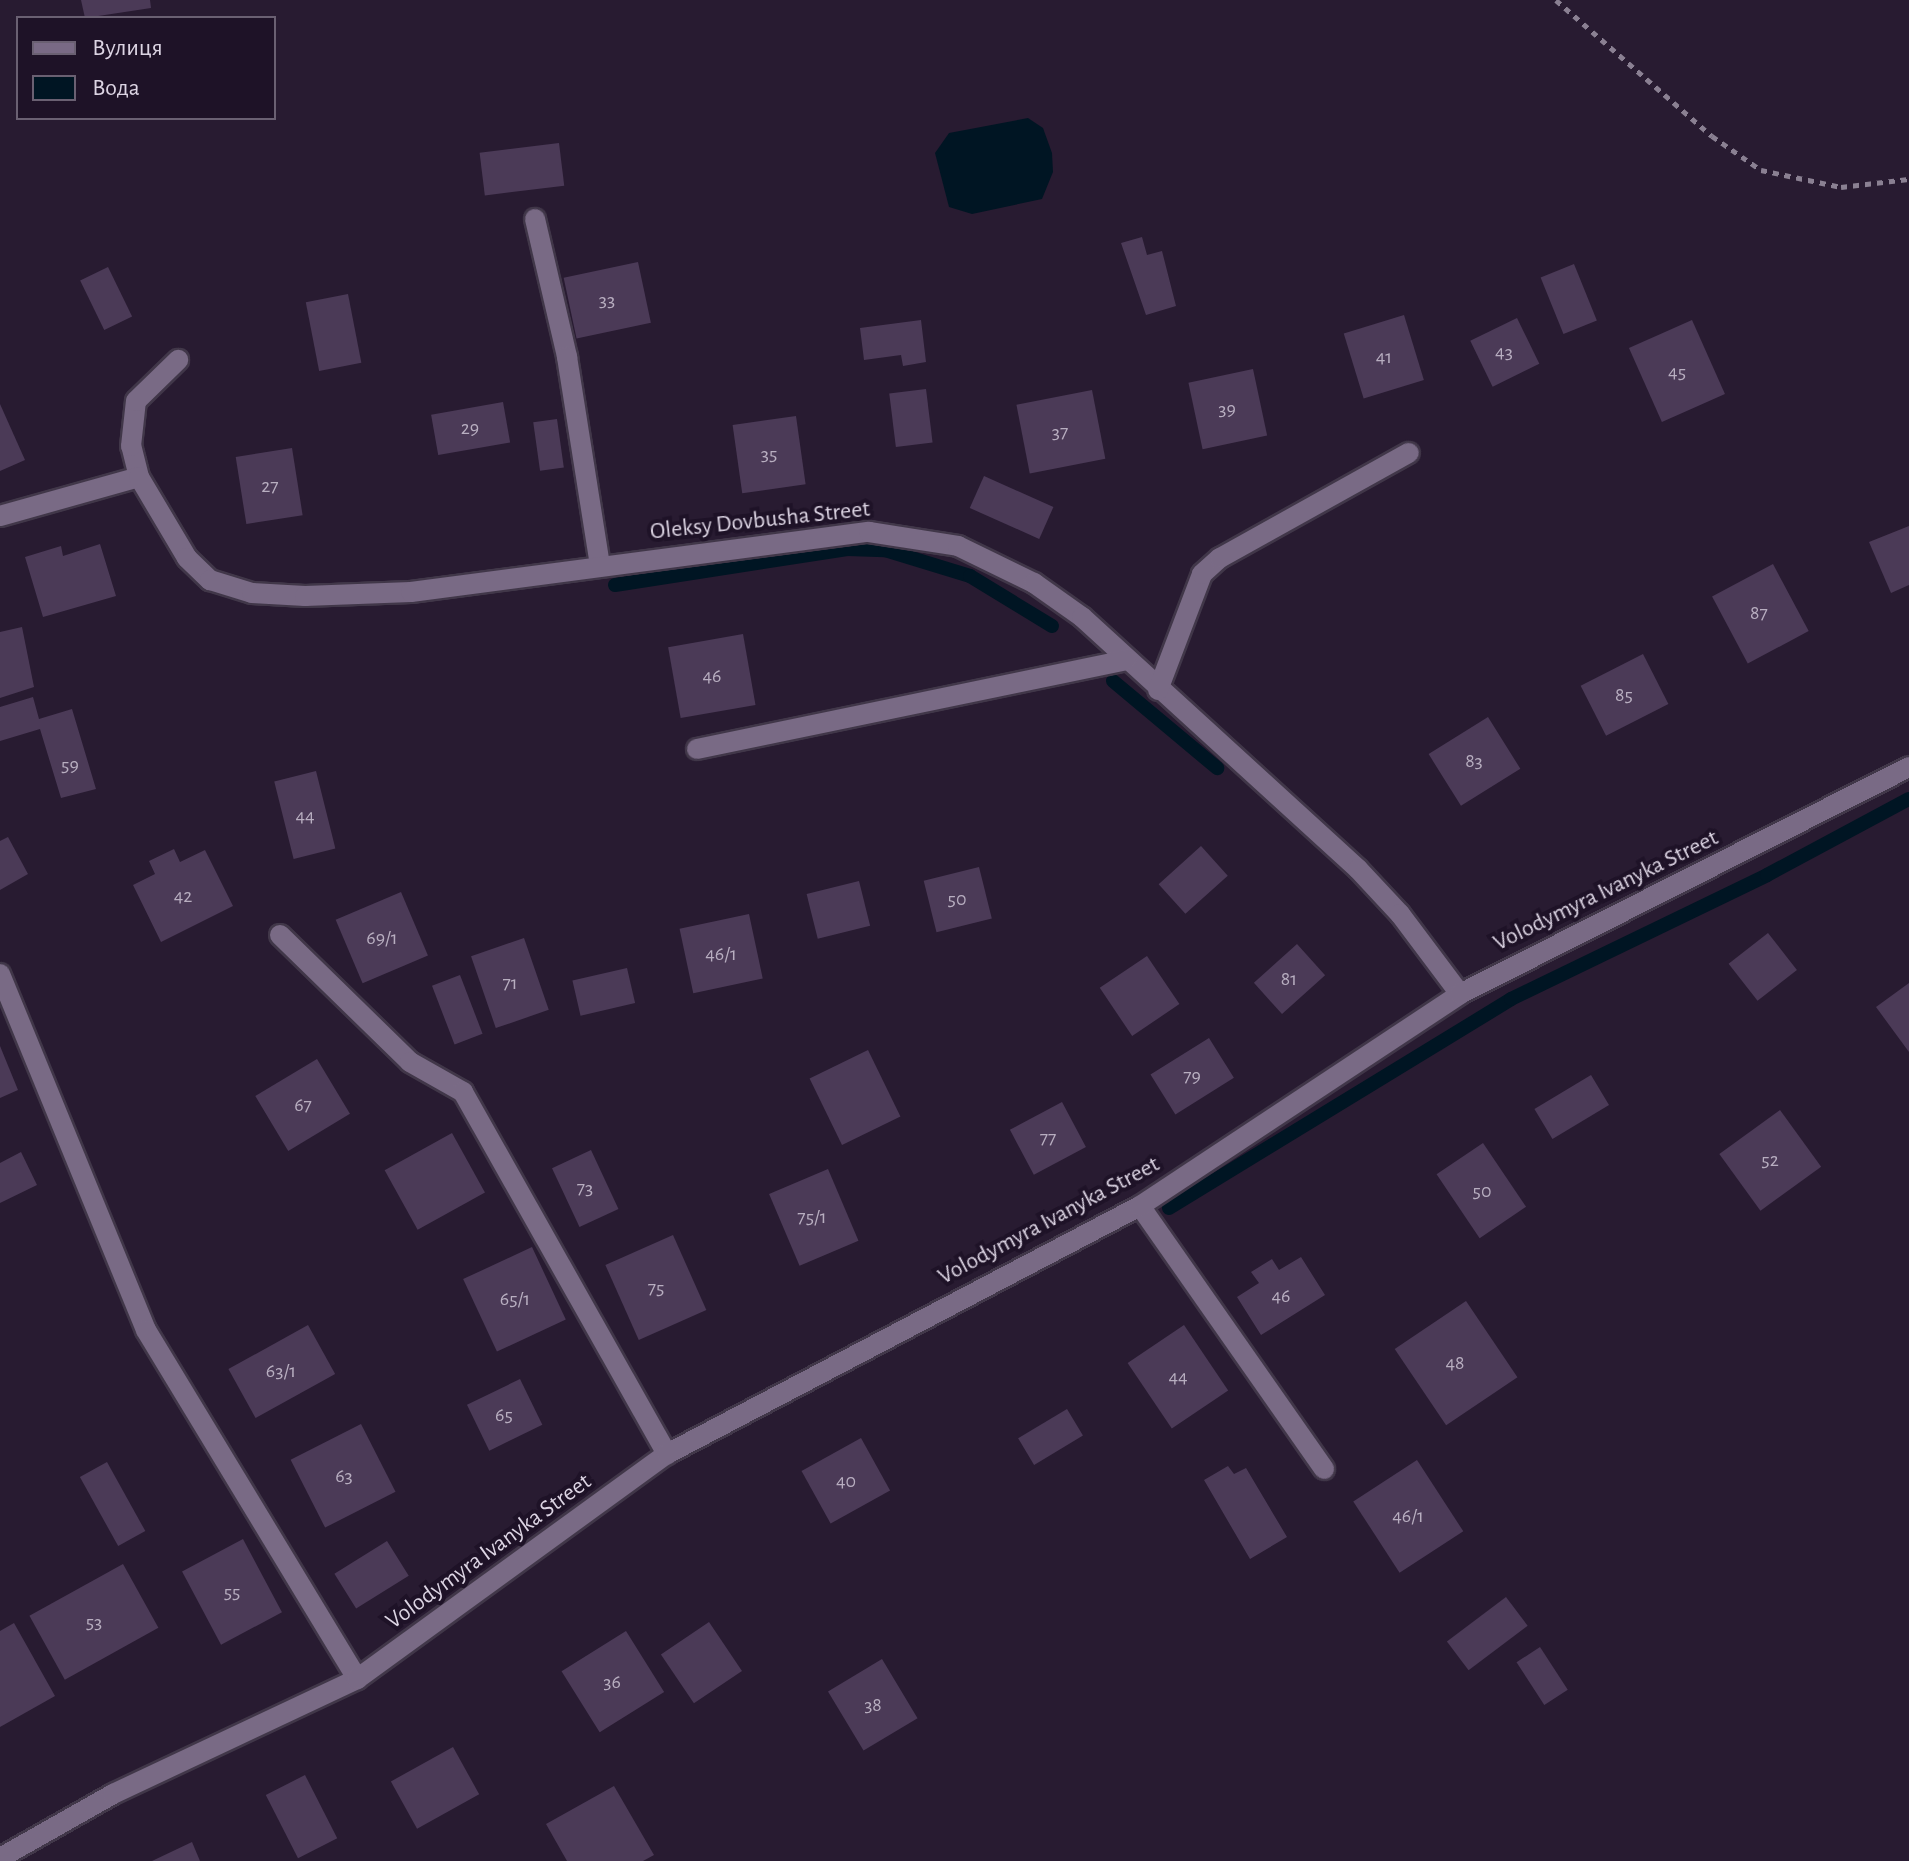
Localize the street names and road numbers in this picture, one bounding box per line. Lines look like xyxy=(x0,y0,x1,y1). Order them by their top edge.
street label: Oleksy Dovbusha Street xyxy=(649,495,871,547)
street label: Volodymyra Ivanyka Street xyxy=(1489,824,1723,958)
street label: Volodymyra Ivanyka Street xyxy=(933,1150,1165,1292)
street label: Volodymyra Ivanyka Street xyxy=(381,1468,597,1636)

